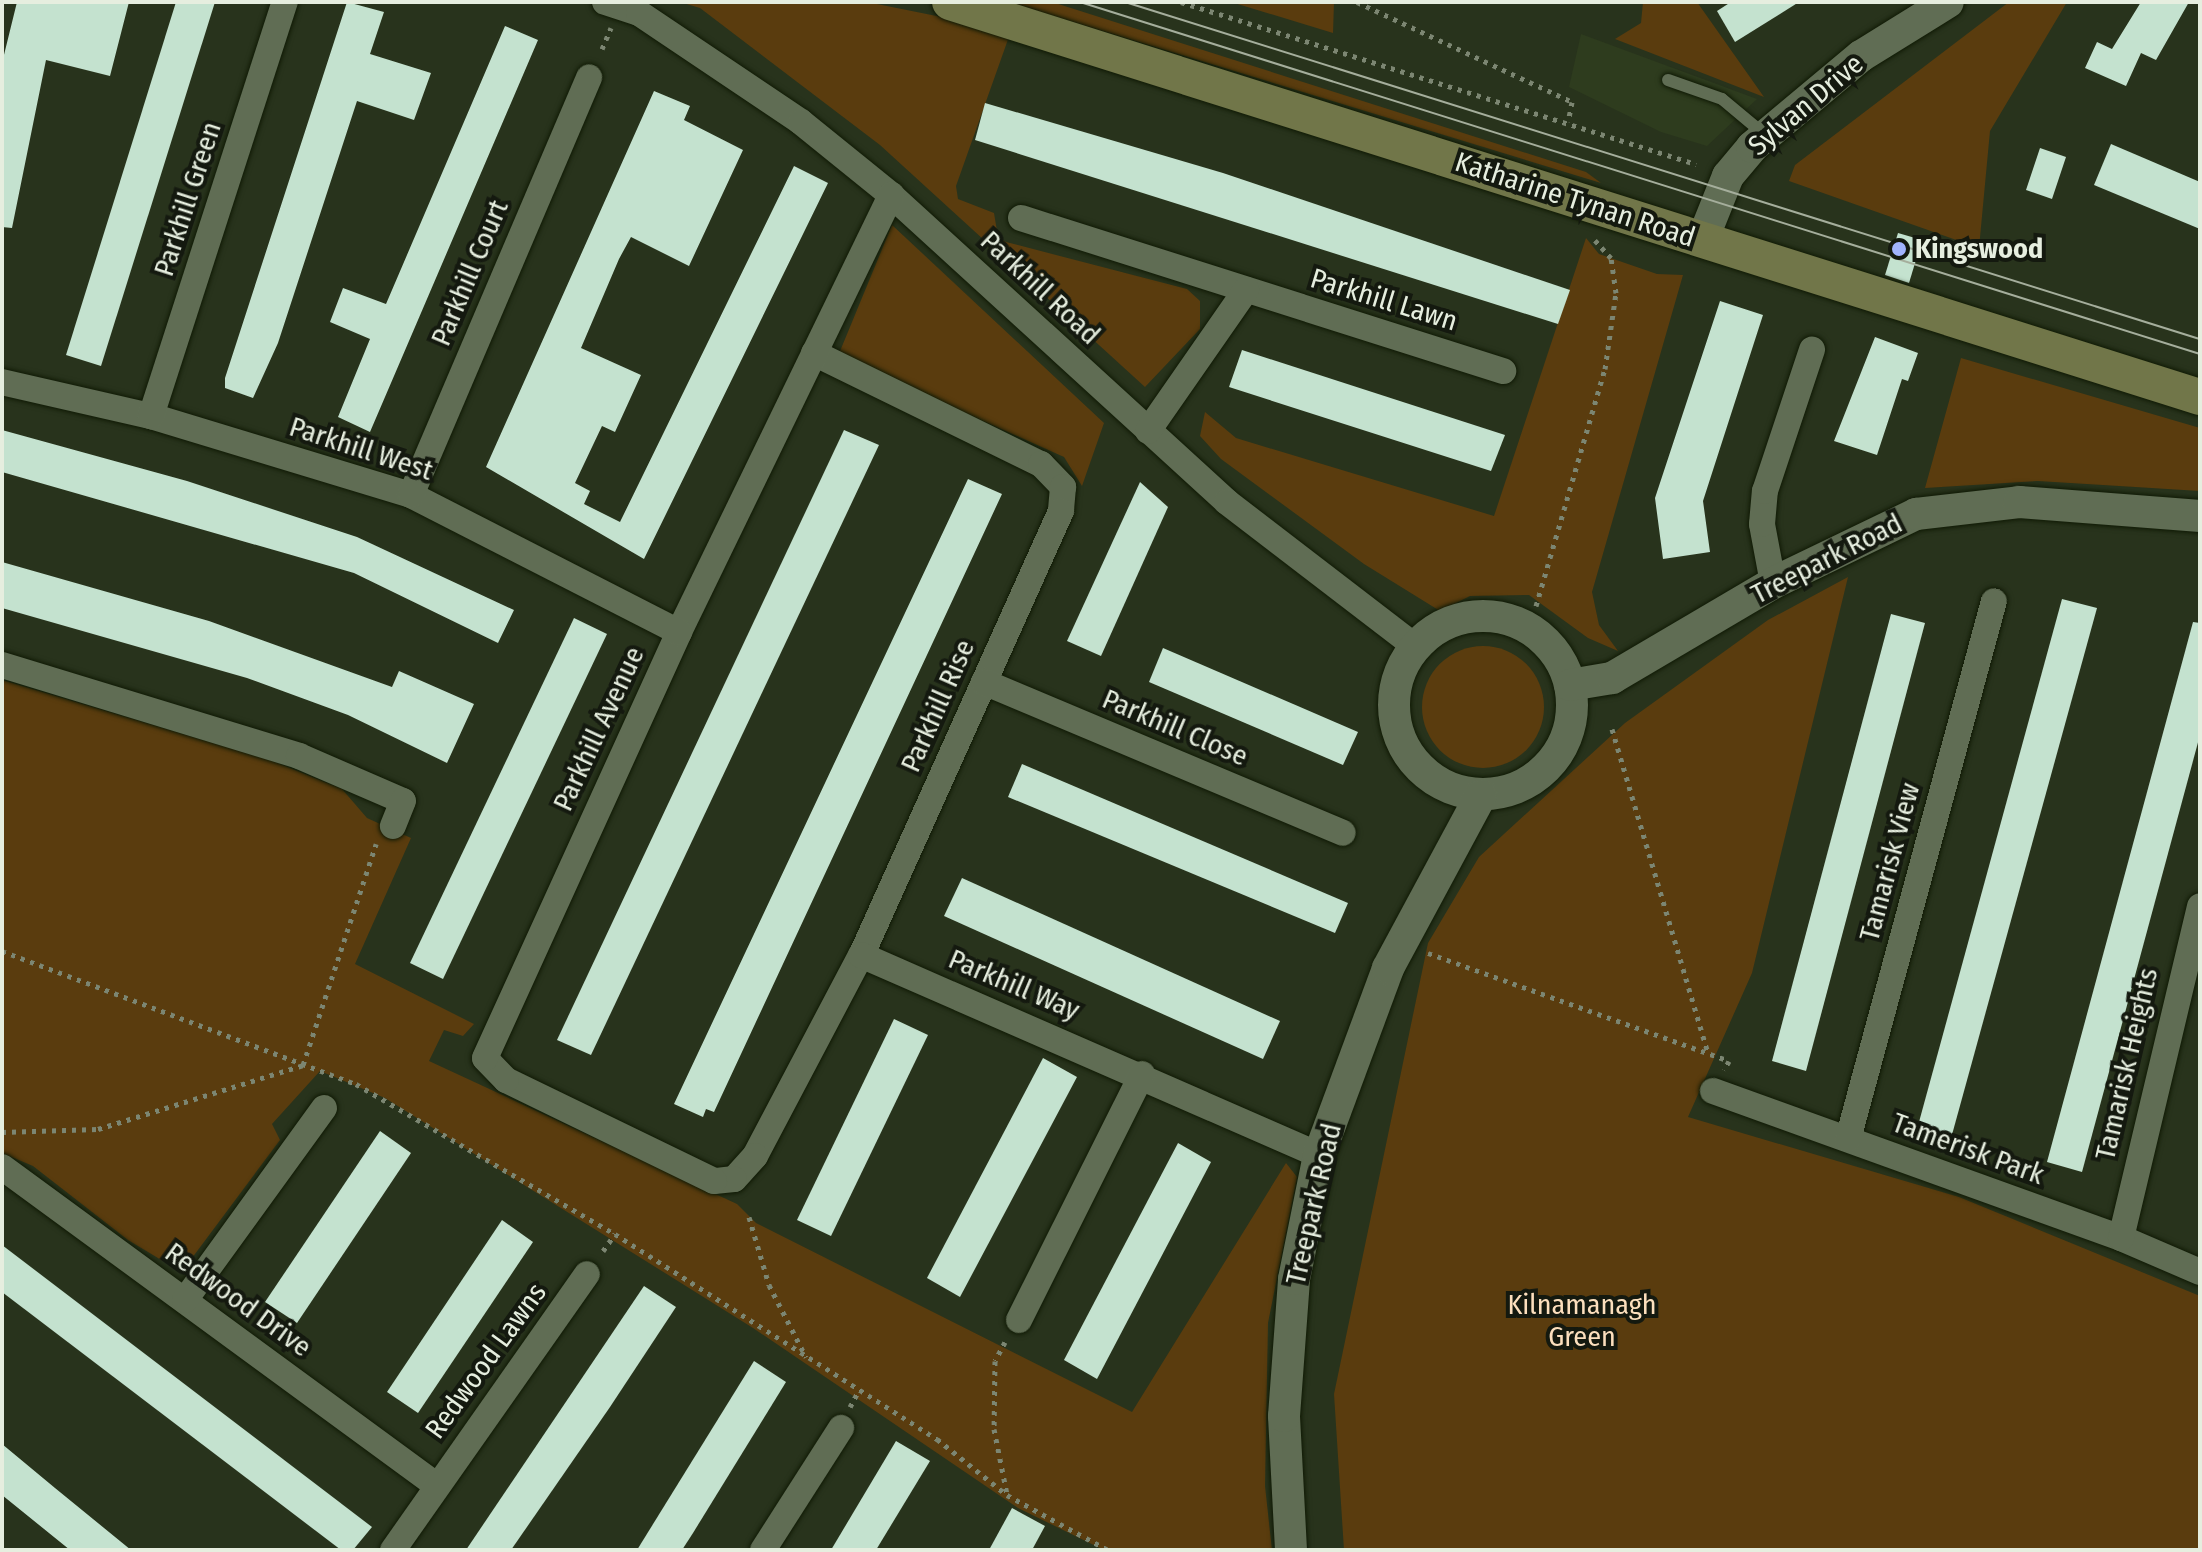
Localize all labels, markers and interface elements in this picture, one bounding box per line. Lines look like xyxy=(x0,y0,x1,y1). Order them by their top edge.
street label: Sylvan Drive xyxy=(1742,47,1870,163)
street label: Parkhill Green xyxy=(147,118,229,280)
street label: Katharine Tynan Road xyxy=(1451,145,1699,255)
street label: Parkhill Court xyxy=(424,195,516,351)
street label: Parkhill Road xyxy=(973,224,1107,352)
place label: Kingswood xyxy=(1915,232,2043,266)
marker: Kingswood xyxy=(1890,240,1908,258)
street label: Parkhill Lawn xyxy=(1307,262,1461,338)
street label: Parkhill West xyxy=(285,410,437,488)
street label: Treepark Road xyxy=(1746,507,1908,611)
street label: Parkhill Rise xyxy=(894,635,982,777)
street label: Parkhill Avenue xyxy=(546,642,652,816)
street label: Parkhill Close xyxy=(1097,682,1253,774)
street label: Tamarisk View xyxy=(1853,779,1927,945)
street label: Parkhill Way xyxy=(944,942,1084,1028)
street label: Tamarisk Heights xyxy=(2089,965,2165,1163)
street label: Tamerisk Park xyxy=(1888,1106,2048,1192)
street label: Treepark Road xyxy=(1279,1120,1349,1288)
street label: Redwood Drive xyxy=(158,1236,318,1364)
street label: Redwood Lawns xyxy=(418,1277,554,1445)
park label: Kilnamanagh Green xyxy=(1507,1288,1657,1354)

